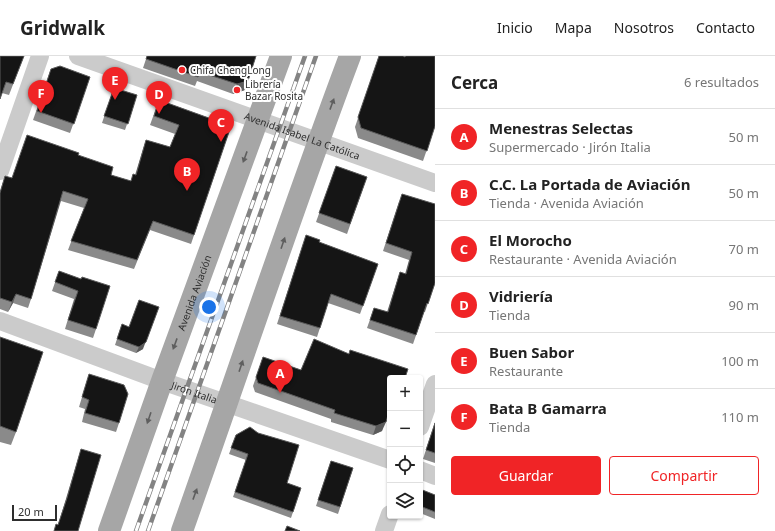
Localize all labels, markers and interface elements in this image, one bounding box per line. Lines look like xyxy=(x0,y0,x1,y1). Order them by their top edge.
text: Gridwalk xyxy=(20,15,105,41)
text: Inicio xyxy=(497,18,533,37)
text: Mapa xyxy=(555,18,592,37)
text: Nosotros xyxy=(614,18,674,37)
text: Contacto xyxy=(696,18,755,37)
place label: Chifa ChengLong xyxy=(190,63,271,77)
marker: Chifa ChengLong xyxy=(177,65,187,75)
pin: E xyxy=(102,67,128,100)
text: Cerca xyxy=(451,71,498,94)
text: 6 resultados xyxy=(684,73,759,91)
place label: Librería Bazar Rosita xyxy=(245,77,303,103)
pin: F xyxy=(28,80,54,113)
pin: D xyxy=(146,81,172,114)
marker: Librería Bazar Rosita xyxy=(232,85,242,95)
one-way arrow xyxy=(329,97,335,109)
pin: C xyxy=(208,109,234,142)
street label: Avenida Isabel La Católica xyxy=(242,109,362,163)
text: Menestras Selectas xyxy=(489,118,633,138)
text: A xyxy=(460,128,469,146)
text: 50 m xyxy=(729,128,759,146)
text: Supermercado · Jirón Italia xyxy=(489,138,651,156)
one-way arrow xyxy=(241,151,247,163)
pin: B xyxy=(174,158,200,191)
text: C.C. La Portada de Aviación xyxy=(489,174,690,194)
text: B xyxy=(460,184,468,202)
text: 50 m xyxy=(729,184,759,202)
text: Tienda · Avenida Aviación xyxy=(489,194,644,212)
text: El Morocho xyxy=(489,230,572,250)
one-way arrow xyxy=(280,237,286,249)
text: C xyxy=(460,240,468,258)
text: 70 m xyxy=(729,240,759,258)
text: Restaurante · Avenida Aviación xyxy=(489,250,677,268)
street label: Avenida Aviación xyxy=(174,253,215,333)
text: Vidriería xyxy=(489,286,553,306)
text: D xyxy=(459,296,469,314)
text: 90 m xyxy=(729,296,759,314)
your location xyxy=(199,297,219,317)
text: Tienda xyxy=(489,306,530,324)
one-way arrow xyxy=(172,339,178,351)
text: Buen Sabor xyxy=(489,342,574,362)
text: E xyxy=(460,352,468,370)
text: 100 m xyxy=(721,352,759,370)
one-way arrow xyxy=(238,360,244,372)
pin: A xyxy=(267,360,293,393)
text: Restaurante xyxy=(489,362,563,380)
map controls xyxy=(387,375,423,519)
button: + xyxy=(387,375,423,411)
street label: Jirón Italia xyxy=(169,377,219,407)
text: Bata B Gamarra xyxy=(489,398,607,418)
text: F xyxy=(460,408,468,426)
text: 110 m xyxy=(721,408,759,426)
button: − xyxy=(387,411,423,447)
one-way arrow xyxy=(146,412,152,424)
text: Tienda xyxy=(489,418,530,436)
button: locate xyxy=(387,447,423,483)
button: Guardar xyxy=(451,456,601,495)
button: Compartir xyxy=(609,456,759,495)
button: layers xyxy=(387,483,423,519)
one-way arrow xyxy=(192,488,198,500)
scale bar xyxy=(12,503,57,522)
text: 20 m xyxy=(18,504,44,519)

